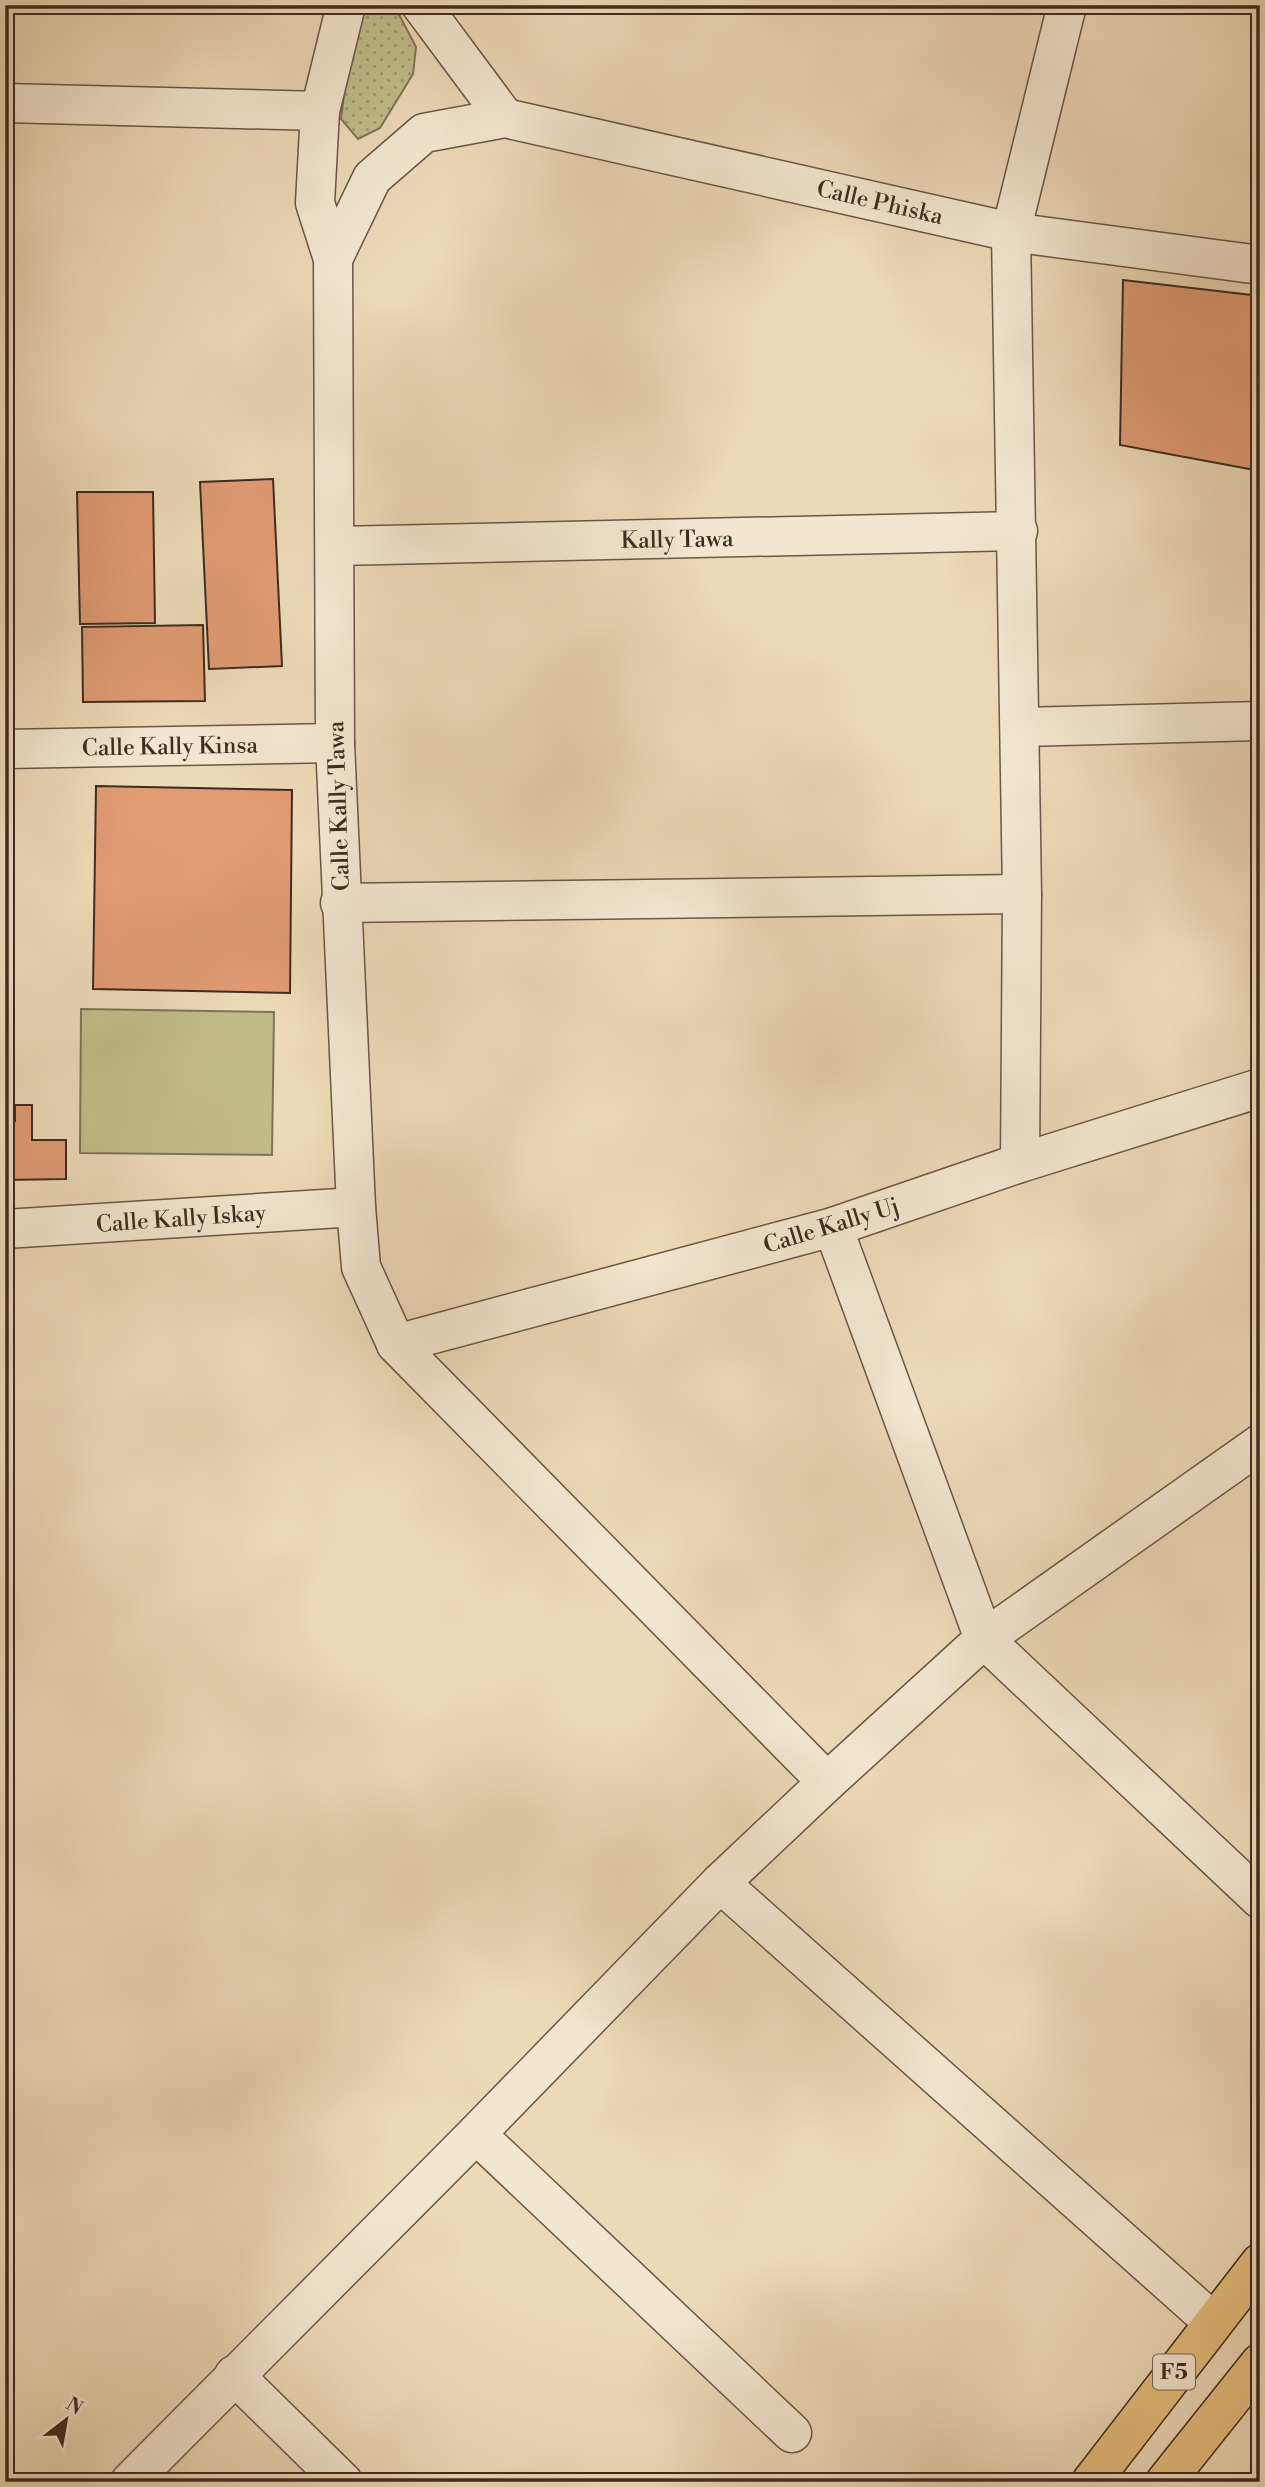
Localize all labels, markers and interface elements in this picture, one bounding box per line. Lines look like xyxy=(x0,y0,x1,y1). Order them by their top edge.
street label: Calle Phiska xyxy=(814,175,946,231)
street label: Kally Tawa xyxy=(620,525,734,555)
street label: Calle Kally Tawa xyxy=(322,720,356,892)
street label: Calle Kally Kinsa xyxy=(82,731,259,763)
street label: Calle Kally Uj xyxy=(760,1192,902,1260)
street label: Calle Kally Iskay xyxy=(95,1199,268,1239)
road number: F5 xyxy=(1153,2354,1195,2390)
north arrow xyxy=(32,2386,102,2456)
text: N xyxy=(62,2392,87,2420)

